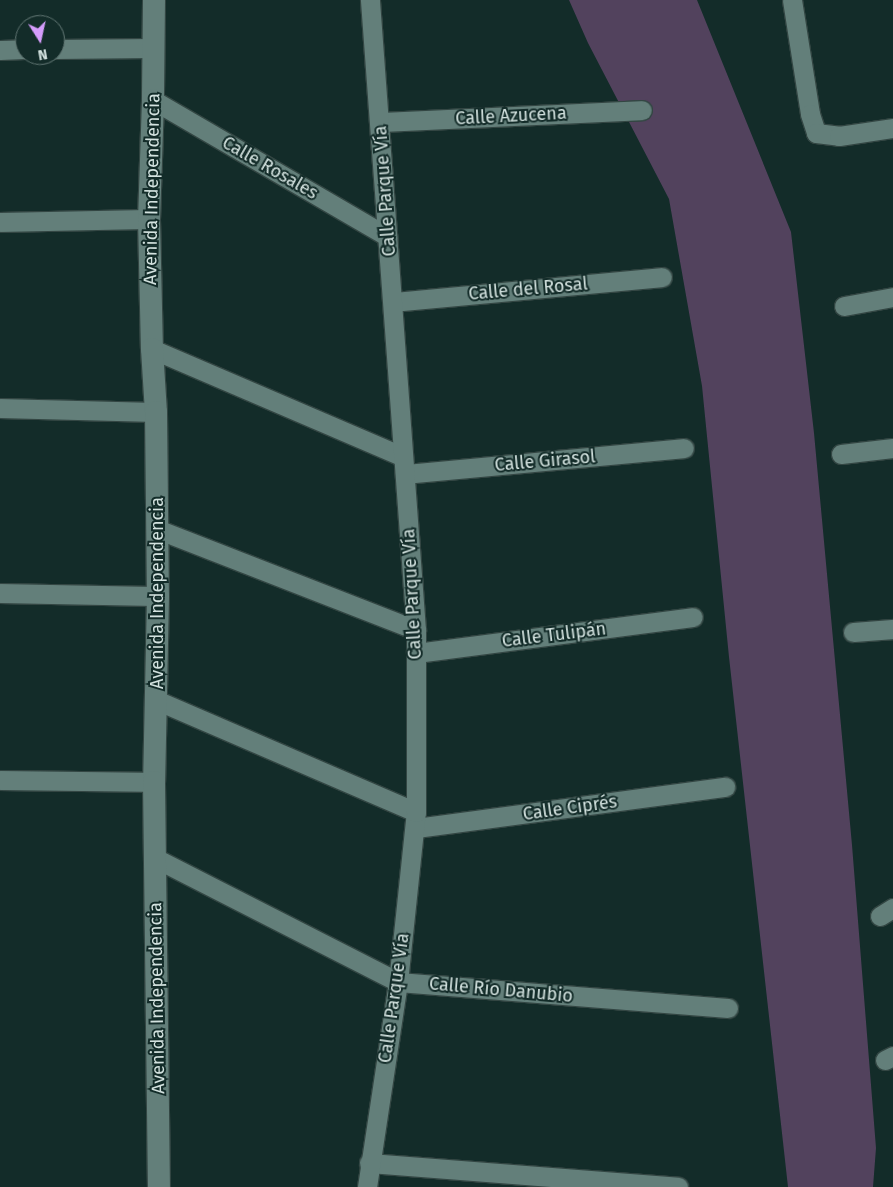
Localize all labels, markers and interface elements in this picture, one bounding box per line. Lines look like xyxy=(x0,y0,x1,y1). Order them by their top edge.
north arrow xyxy=(15,15,65,65)
text: N xyxy=(36,45,49,63)
street label: Avenida Independencia xyxy=(140,93,164,285)
street label: Calle Azucena xyxy=(455,102,567,130)
street label: Calle Parque Vía xyxy=(370,125,400,257)
street label: Calle Rosales xyxy=(218,132,322,204)
street label: Calle del Rosal xyxy=(468,273,588,305)
street label: Calle Girasol xyxy=(494,446,596,476)
street label: Avenida Independencia xyxy=(146,497,168,689)
street label: Calle Parque Vía xyxy=(398,528,426,660)
street label: Calle Tulipán xyxy=(501,618,607,652)
street label: Calle Ciprés xyxy=(521,791,619,825)
street label: Avenida Independencia xyxy=(145,902,169,1094)
street label: Calle Parque Vía xyxy=(374,932,414,1064)
street label: Calle Río Danubio xyxy=(428,973,574,1007)

